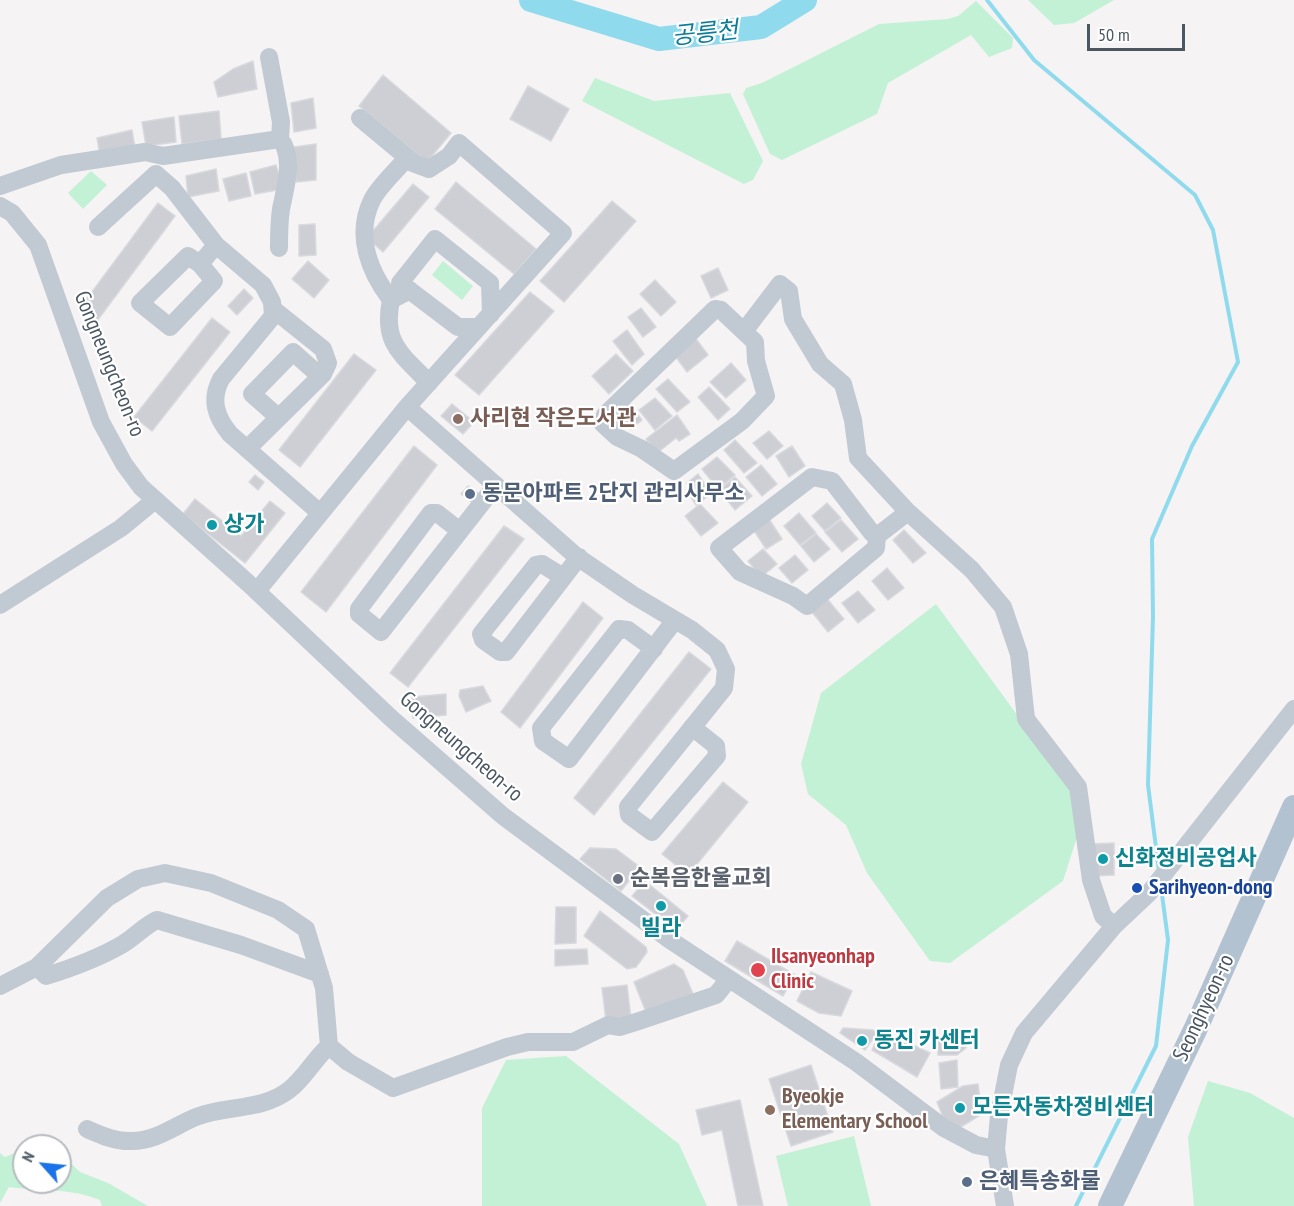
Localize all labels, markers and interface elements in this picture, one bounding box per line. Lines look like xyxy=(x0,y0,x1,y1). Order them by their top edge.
scale bar xyxy=(1090,12,1188,50)
water label: 공릉천 xyxy=(671,16,739,52)
text: 50 m xyxy=(1098,23,1130,46)
street label: Gongneungcheon-ro xyxy=(68,287,150,441)
place label: 사리현 작은도서관 xyxy=(470,406,636,432)
marker: 사리현 작은도서관 xyxy=(451,412,465,426)
place label: 동문아파트 2단지 관리사무소 xyxy=(482,481,744,507)
marker: 동문아파트 2단지 관리사무소 xyxy=(463,487,477,501)
place label: 상가 xyxy=(224,512,264,538)
marker: 상가 xyxy=(205,518,219,532)
street label: Gongneungcheon-ro xyxy=(394,686,528,808)
place label: 신화정비공업사 xyxy=(1115,846,1257,872)
marker: 신화정비공업사 xyxy=(1096,852,1110,866)
place label: 순복음한울교회 xyxy=(630,866,772,892)
marker: 순복음한울교회 xyxy=(611,872,625,886)
place label: Sarihyeon-dong xyxy=(1149,875,1273,901)
marker: Sarihyeon-dong xyxy=(1130,881,1144,895)
marker: 빌라 xyxy=(654,899,668,913)
place label: 빌라 xyxy=(641,916,681,942)
place label: Ilsanyeonhap Clinic xyxy=(771,944,875,996)
street label: Seonghyeon-ro xyxy=(1168,950,1240,1066)
marker: Ilsanyeonhap Clinic xyxy=(749,961,767,979)
place label: 동진 카센터 xyxy=(874,1028,980,1054)
marker: 동진 카센터 xyxy=(855,1034,869,1048)
place label: Byeokje Elementary School xyxy=(782,1084,928,1136)
place label: 모든자동차정비센터 xyxy=(972,1095,1154,1121)
marker: 모든자동차정비센터 xyxy=(953,1101,967,1115)
marker: Byeokje Elementary School xyxy=(763,1103,777,1117)
north arrow xyxy=(12,1134,72,1194)
text: N xyxy=(17,1148,39,1165)
place label: 은혜특송화물 xyxy=(979,1169,1100,1195)
marker: 은혜특송화물 xyxy=(960,1175,974,1189)

